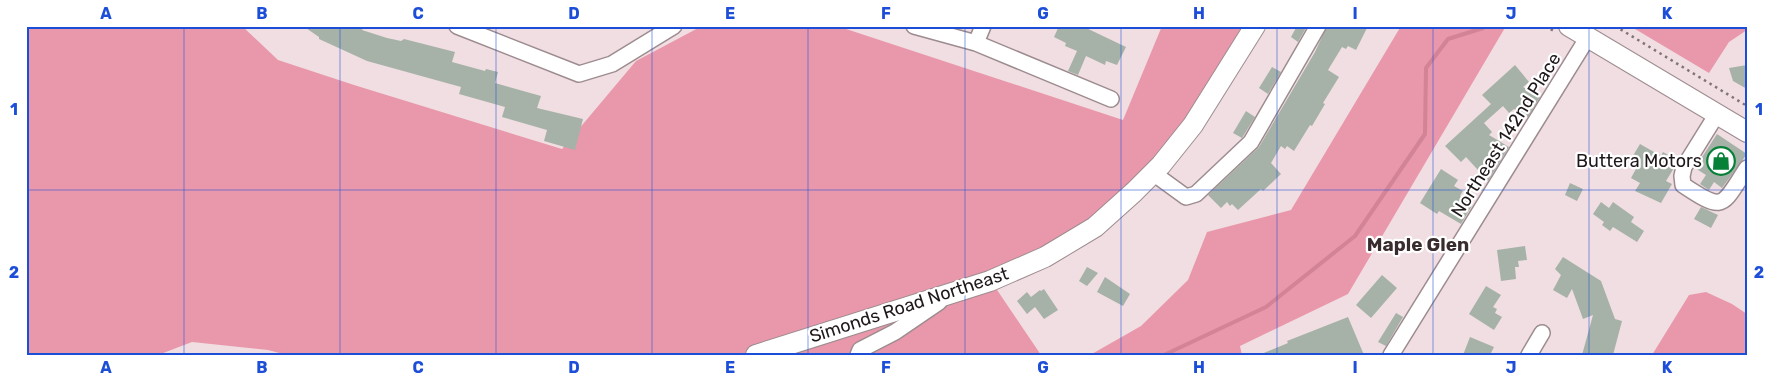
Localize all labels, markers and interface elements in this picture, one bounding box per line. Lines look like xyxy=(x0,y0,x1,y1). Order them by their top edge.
text: A xyxy=(100,4,112,23)
text: B xyxy=(256,4,268,23)
text: C xyxy=(412,4,424,23)
text: D xyxy=(568,4,580,23)
text: E xyxy=(725,4,735,23)
text: F xyxy=(881,4,891,23)
text: G xyxy=(1037,4,1049,23)
text: H xyxy=(1193,4,1205,23)
text: I xyxy=(1352,4,1358,23)
text: J xyxy=(1506,4,1516,23)
text: K xyxy=(1662,4,1673,23)
street label: Northeast 142nd Place xyxy=(1446,49,1566,221)
text: 1 xyxy=(10,100,18,119)
text: 1 xyxy=(1755,100,1763,119)
shop icon: Buttera Motors xyxy=(1706,146,1736,176)
place label: Buttera Motors xyxy=(1576,150,1702,172)
district label: Maple Glen xyxy=(1367,233,1469,256)
street label: Simonds Road Northeast xyxy=(807,262,1011,348)
text: 2 xyxy=(9,263,19,282)
text: 2 xyxy=(1754,263,1764,282)
text: A xyxy=(100,358,112,377)
text: B xyxy=(256,358,268,377)
text: C xyxy=(412,358,424,377)
text: D xyxy=(568,358,580,377)
text: E xyxy=(725,358,735,377)
text: F xyxy=(881,358,891,377)
text: G xyxy=(1037,358,1049,377)
text: H xyxy=(1193,358,1205,377)
text: I xyxy=(1352,358,1358,377)
text: J xyxy=(1506,358,1516,377)
text: K xyxy=(1662,358,1673,377)

